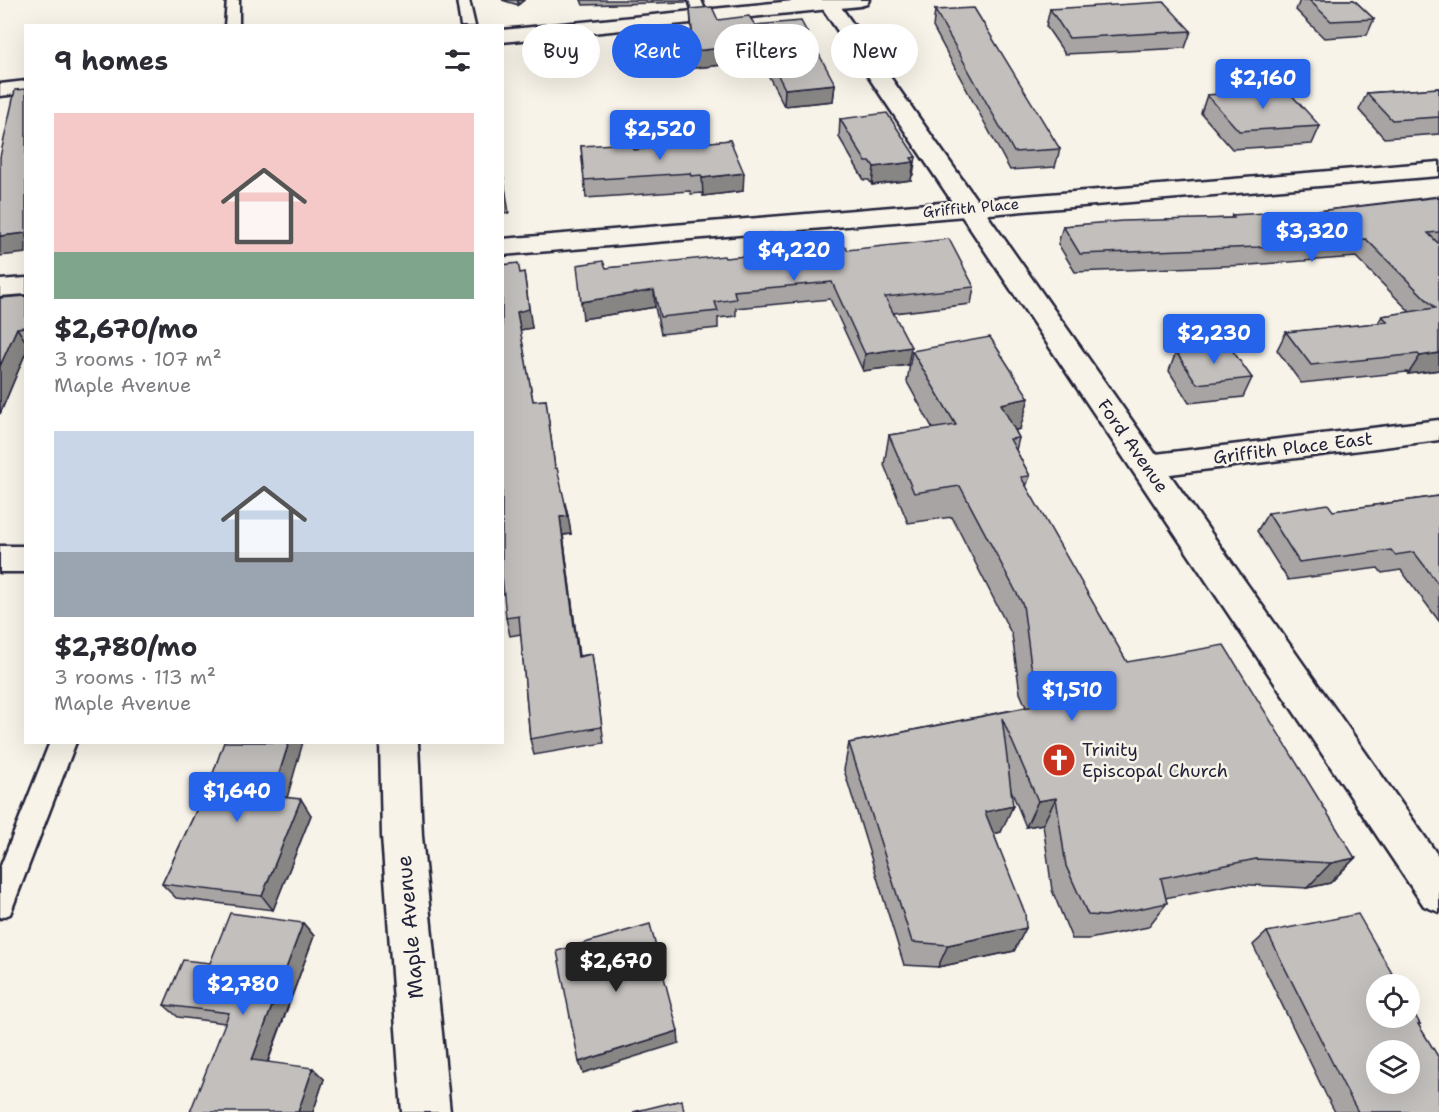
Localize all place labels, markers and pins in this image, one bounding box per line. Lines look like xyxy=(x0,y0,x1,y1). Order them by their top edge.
pin: $2,160 xyxy=(1214,59,1312,110)
pin: $2,520 xyxy=(611,110,709,161)
pin: $3,320 xyxy=(1263,212,1361,263)
pin: $4,220 xyxy=(745,231,843,282)
pin: $2,230 xyxy=(1165,314,1263,365)
pin: $1,510 xyxy=(1023,671,1121,722)
place label: Trinity Episcopal Church xyxy=(1082,738,1228,783)
church icon: Trinity Episcopal Church xyxy=(1041,742,1077,778)
pin: $1,640 xyxy=(188,772,286,823)
pin: $2,670 xyxy=(567,942,665,993)
pin: $2,780 xyxy=(194,965,292,1016)

